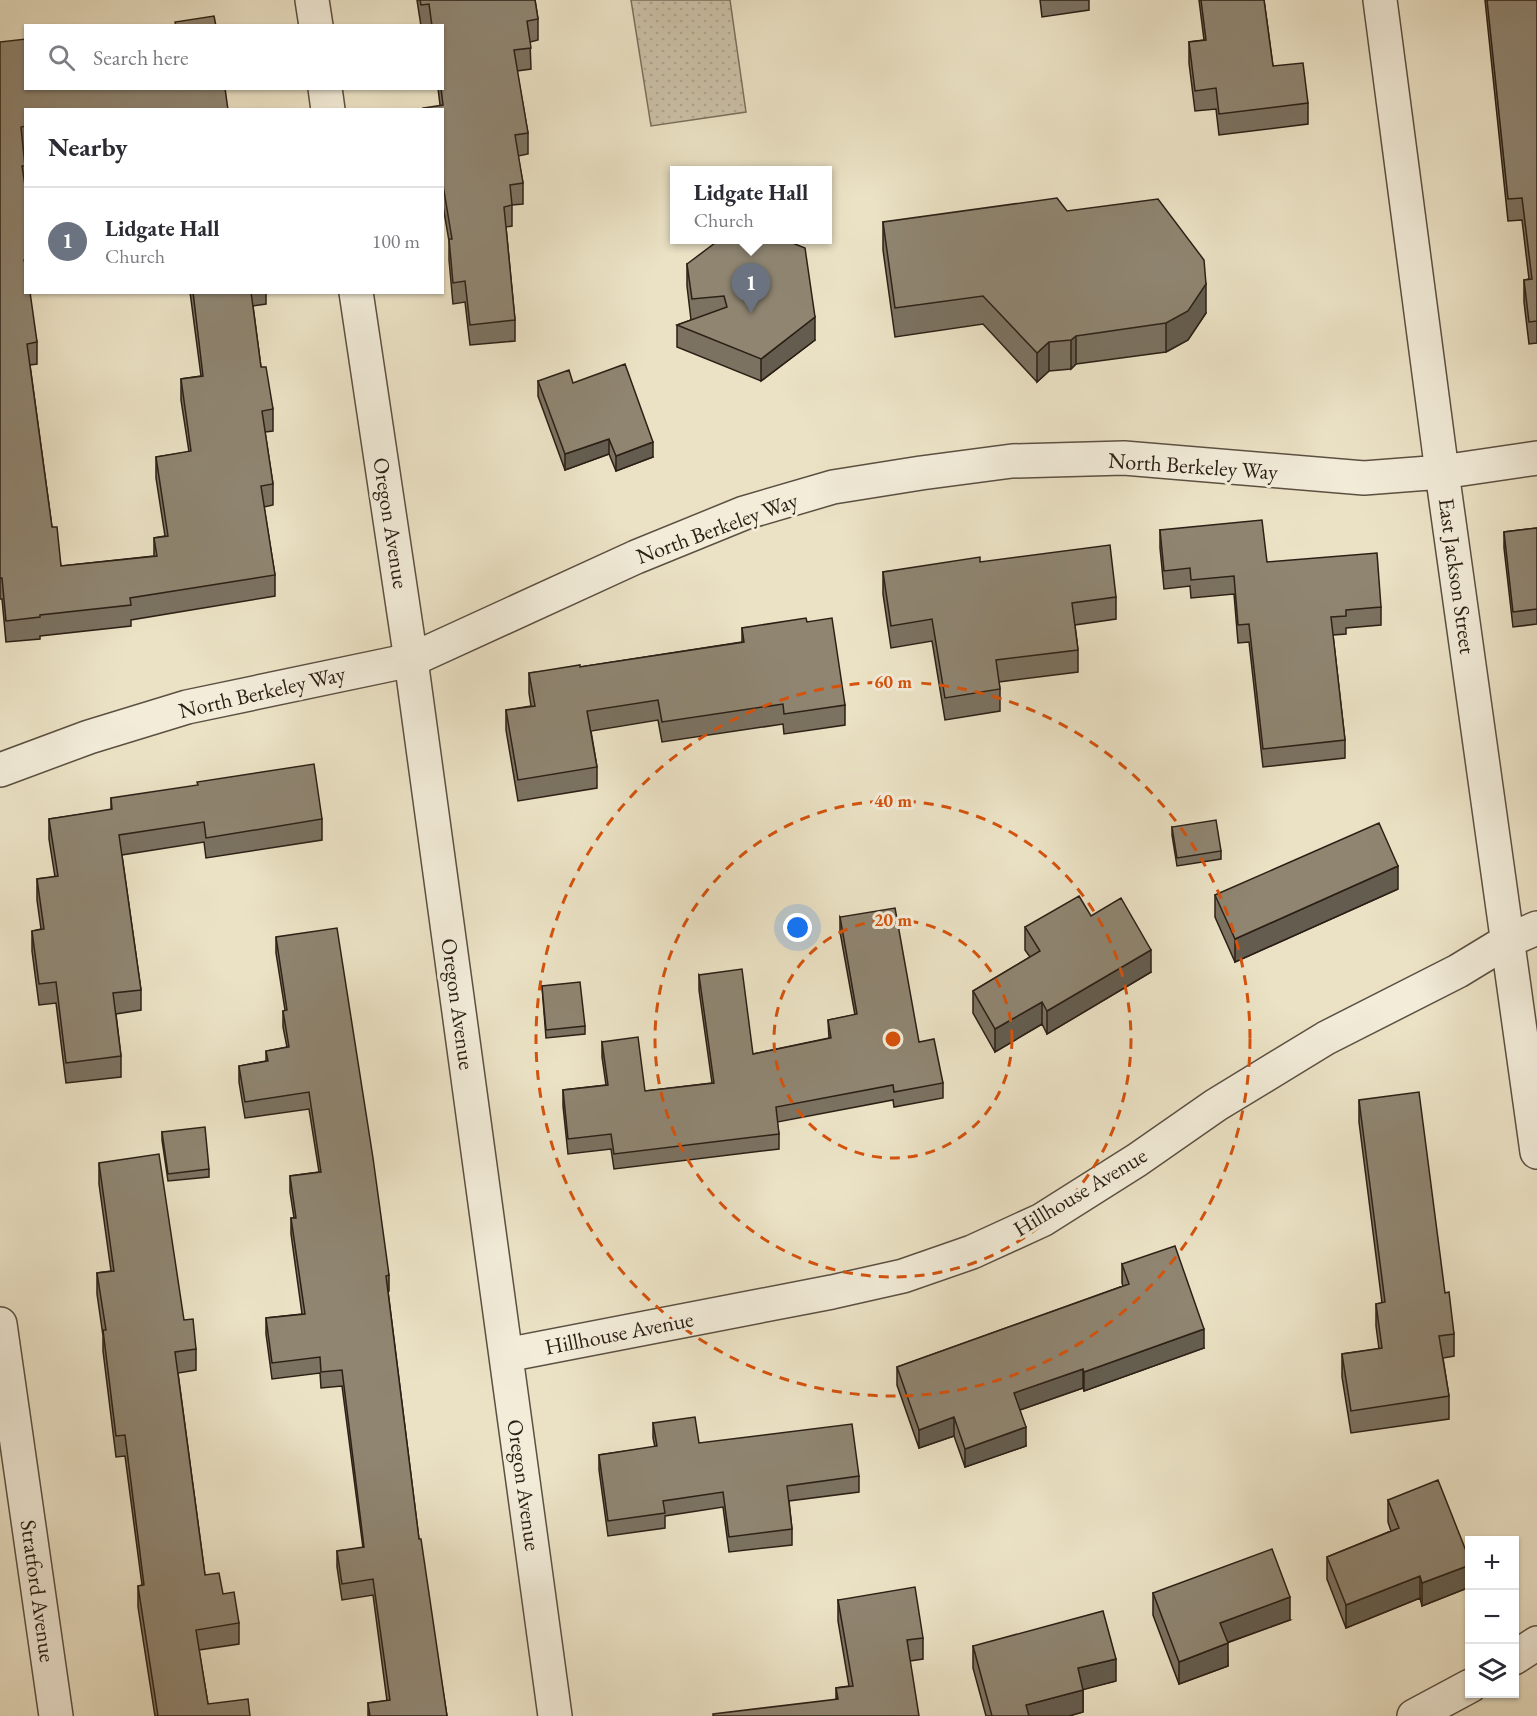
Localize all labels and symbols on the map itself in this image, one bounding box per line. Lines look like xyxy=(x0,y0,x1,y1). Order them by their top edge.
pin: 1 xyxy=(732,264,771,313)
street label: North Berkeley Way xyxy=(1107,446,1279,486)
street label: Oregon Avenue xyxy=(366,455,416,591)
street label: North Berkeley Way xyxy=(632,485,802,571)
street label: East Jackson Street xyxy=(1432,496,1482,656)
street label: North Berkeley Way xyxy=(176,659,348,725)
text: 60 m xyxy=(874,670,912,693)
text: 40 m xyxy=(874,789,912,812)
text: 20 m xyxy=(874,908,912,931)
your location xyxy=(783,913,812,942)
street label: Oregon Avenue xyxy=(434,936,482,1072)
centre of rings xyxy=(883,1029,903,1049)
street label: Hillhouse Avenue xyxy=(1008,1141,1152,1243)
street label: Hillhouse Avenue xyxy=(542,1304,696,1362)
street label: Oregon Avenue xyxy=(500,1417,548,1553)
street label: Stratford Avenue xyxy=(14,1518,62,1664)

